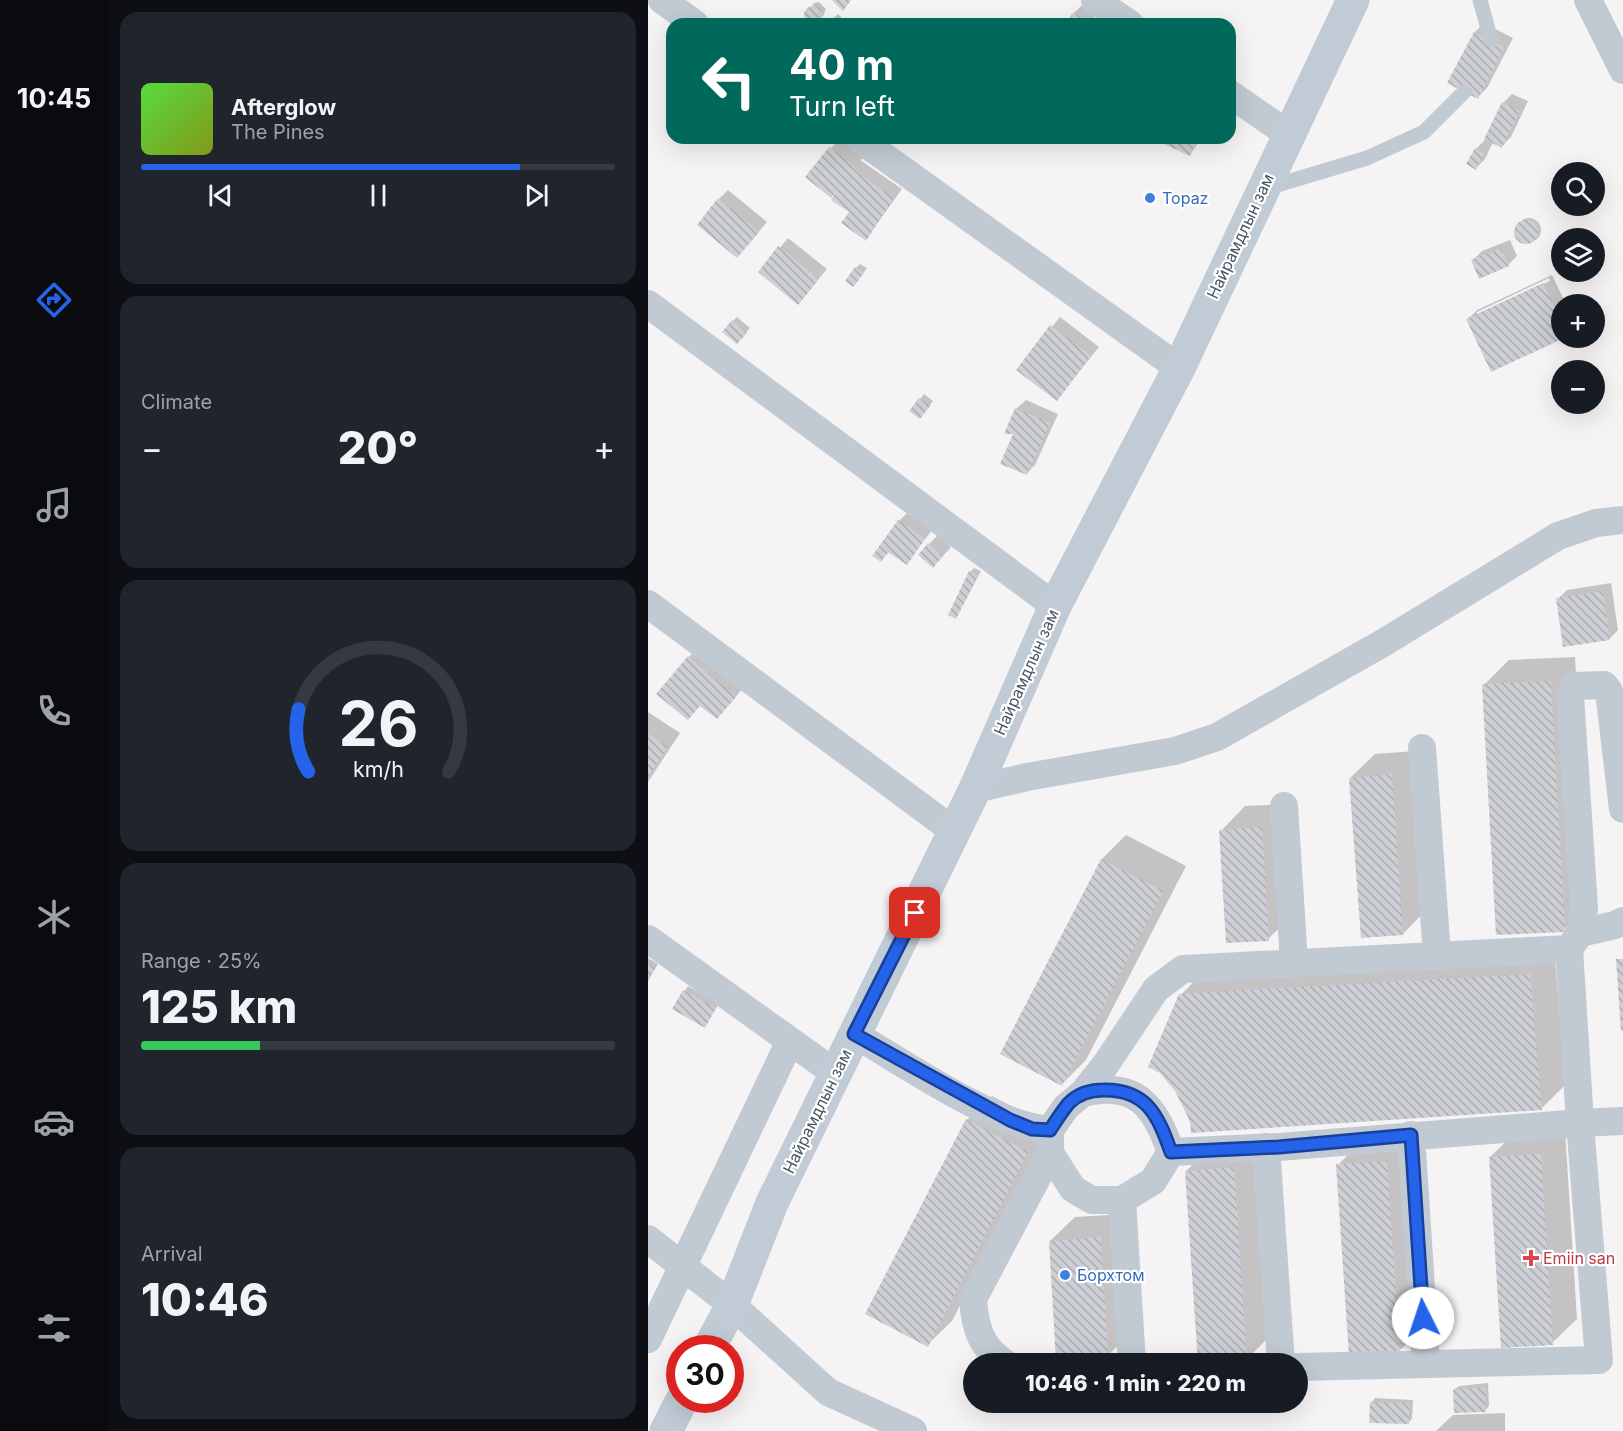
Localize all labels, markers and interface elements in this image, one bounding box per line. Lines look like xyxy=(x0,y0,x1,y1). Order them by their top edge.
text: 40 m xyxy=(789,39,894,90)
icon: left xyxy=(690,42,768,120)
text: 10:45 xyxy=(17,82,91,115)
text: Turn left xyxy=(789,90,895,123)
text: Afterglow xyxy=(231,94,336,120)
text: The Pines xyxy=(231,120,325,144)
map controls xyxy=(1551,162,1605,414)
button: search xyxy=(1551,162,1605,216)
street label: Найрамдлын зам xyxy=(1202,170,1278,302)
icon: previous xyxy=(204,179,237,212)
icon: pause xyxy=(362,179,395,212)
icon: next xyxy=(520,179,553,212)
place label: Topaz xyxy=(1162,188,1208,208)
marker: Topaz xyxy=(1143,191,1157,205)
button: layers xyxy=(1551,228,1605,282)
icon: directions xyxy=(33,279,75,321)
button: + xyxy=(1551,294,1605,348)
button: − xyxy=(1551,360,1605,414)
text: Climate xyxy=(141,390,212,414)
text: 20° xyxy=(338,420,418,475)
text: − xyxy=(141,428,163,468)
text: + xyxy=(593,428,615,468)
icon: music xyxy=(33,484,75,526)
street label: Найрамдлын зам xyxy=(989,606,1063,738)
text: 26 xyxy=(338,687,418,762)
icon: phone xyxy=(33,690,75,732)
text: km/h xyxy=(353,757,403,783)
pin xyxy=(889,887,940,938)
icon: climate xyxy=(33,896,75,938)
icon: arrive xyxy=(898,896,931,929)
text: Range · 25% xyxy=(141,949,262,973)
text: 125 km xyxy=(141,979,297,1034)
street label: Найрамдлын зам xyxy=(778,1046,856,1176)
icon: car xyxy=(33,1101,75,1143)
text: Arrival xyxy=(141,1242,203,1266)
place label: Emiin san xyxy=(1543,1248,1615,1268)
marker: Emiin san xyxy=(1524,1251,1538,1265)
place label: Борхтом xyxy=(1077,1265,1145,1285)
marker: Борхтом xyxy=(1058,1268,1072,1282)
text: 10:46 xyxy=(141,1272,269,1327)
position arrow xyxy=(1391,1286,1455,1350)
icon: filters xyxy=(33,1307,75,1349)
speed limit sign: 30 xyxy=(666,1335,744,1413)
text: 10:46 · 1 min · 220 m xyxy=(1025,1370,1246,1396)

